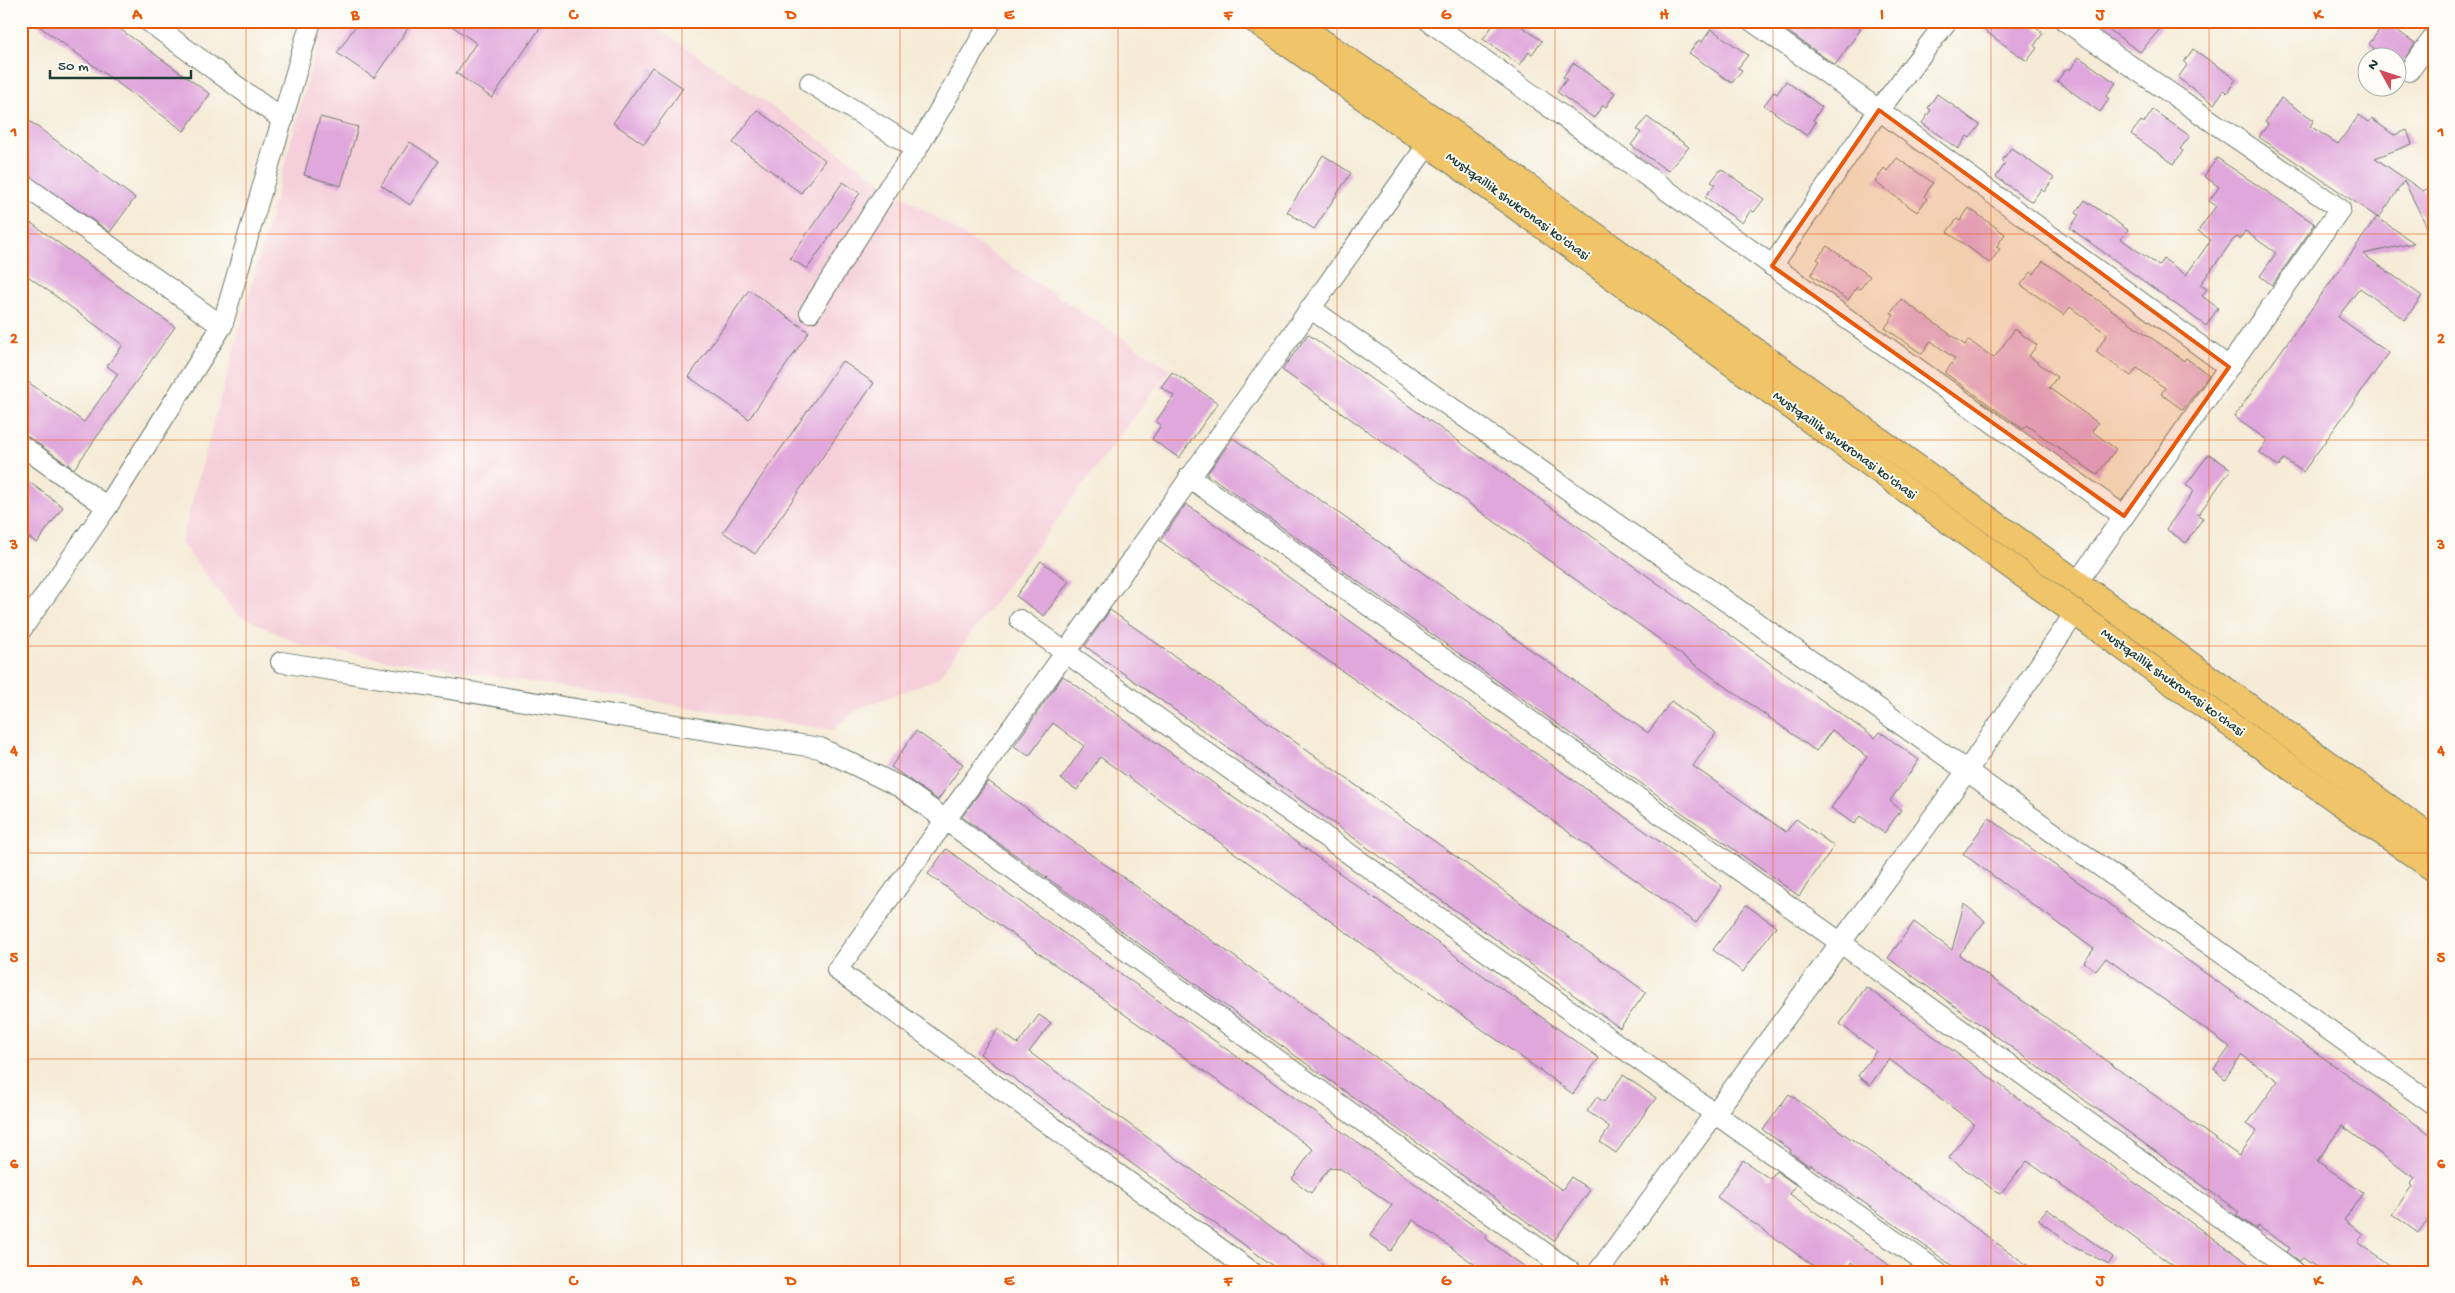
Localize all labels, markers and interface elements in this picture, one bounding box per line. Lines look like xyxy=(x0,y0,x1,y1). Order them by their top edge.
text: A xyxy=(131,7,143,26)
text: B xyxy=(350,7,360,26)
text: C xyxy=(568,7,579,26)
text: D xyxy=(784,7,797,26)
text: E xyxy=(1004,7,1015,26)
text: F xyxy=(1223,7,1234,26)
text: G xyxy=(1441,7,1452,26)
text: H xyxy=(1659,7,1669,26)
text: I xyxy=(1880,7,1884,26)
text: J xyxy=(2095,7,2106,26)
text: K xyxy=(2313,7,2325,26)
scale bar xyxy=(50,48,191,80)
north arrow xyxy=(2358,48,2408,98)
text: N xyxy=(2365,56,2383,74)
text: 50 m xyxy=(58,58,89,76)
text: 1 xyxy=(10,124,17,143)
text: 1 xyxy=(2437,124,2444,143)
street label: Mustqaillik shukronasi ko'chasi xyxy=(1442,149,1592,265)
text: 2 xyxy=(10,331,18,350)
text: 2 xyxy=(2437,331,2445,350)
street label: Mustqaillik shukronasi ko'chasi xyxy=(1769,388,1919,504)
text: 3 xyxy=(9,537,18,556)
text: 3 xyxy=(2436,537,2445,556)
street label: Mustqaillik shukronasi ko'chasi xyxy=(2097,625,2247,741)
text: 4 xyxy=(9,743,18,762)
text: 4 xyxy=(2436,743,2445,762)
text: 5 xyxy=(10,950,19,969)
text: 5 xyxy=(2437,950,2446,969)
text: 6 xyxy=(10,1156,19,1175)
text: 6 xyxy=(2437,1156,2446,1175)
text: A xyxy=(131,1273,143,1292)
text: B xyxy=(350,1273,360,1292)
text: C xyxy=(568,1273,579,1292)
text: D xyxy=(784,1273,797,1292)
text: E xyxy=(1004,1273,1015,1292)
text: F xyxy=(1223,1273,1234,1292)
text: G xyxy=(1441,1273,1452,1292)
text: H xyxy=(1659,1273,1669,1292)
text: I xyxy=(1880,1273,1884,1292)
text: J xyxy=(2095,1273,2106,1292)
text: K xyxy=(2313,1273,2325,1292)

